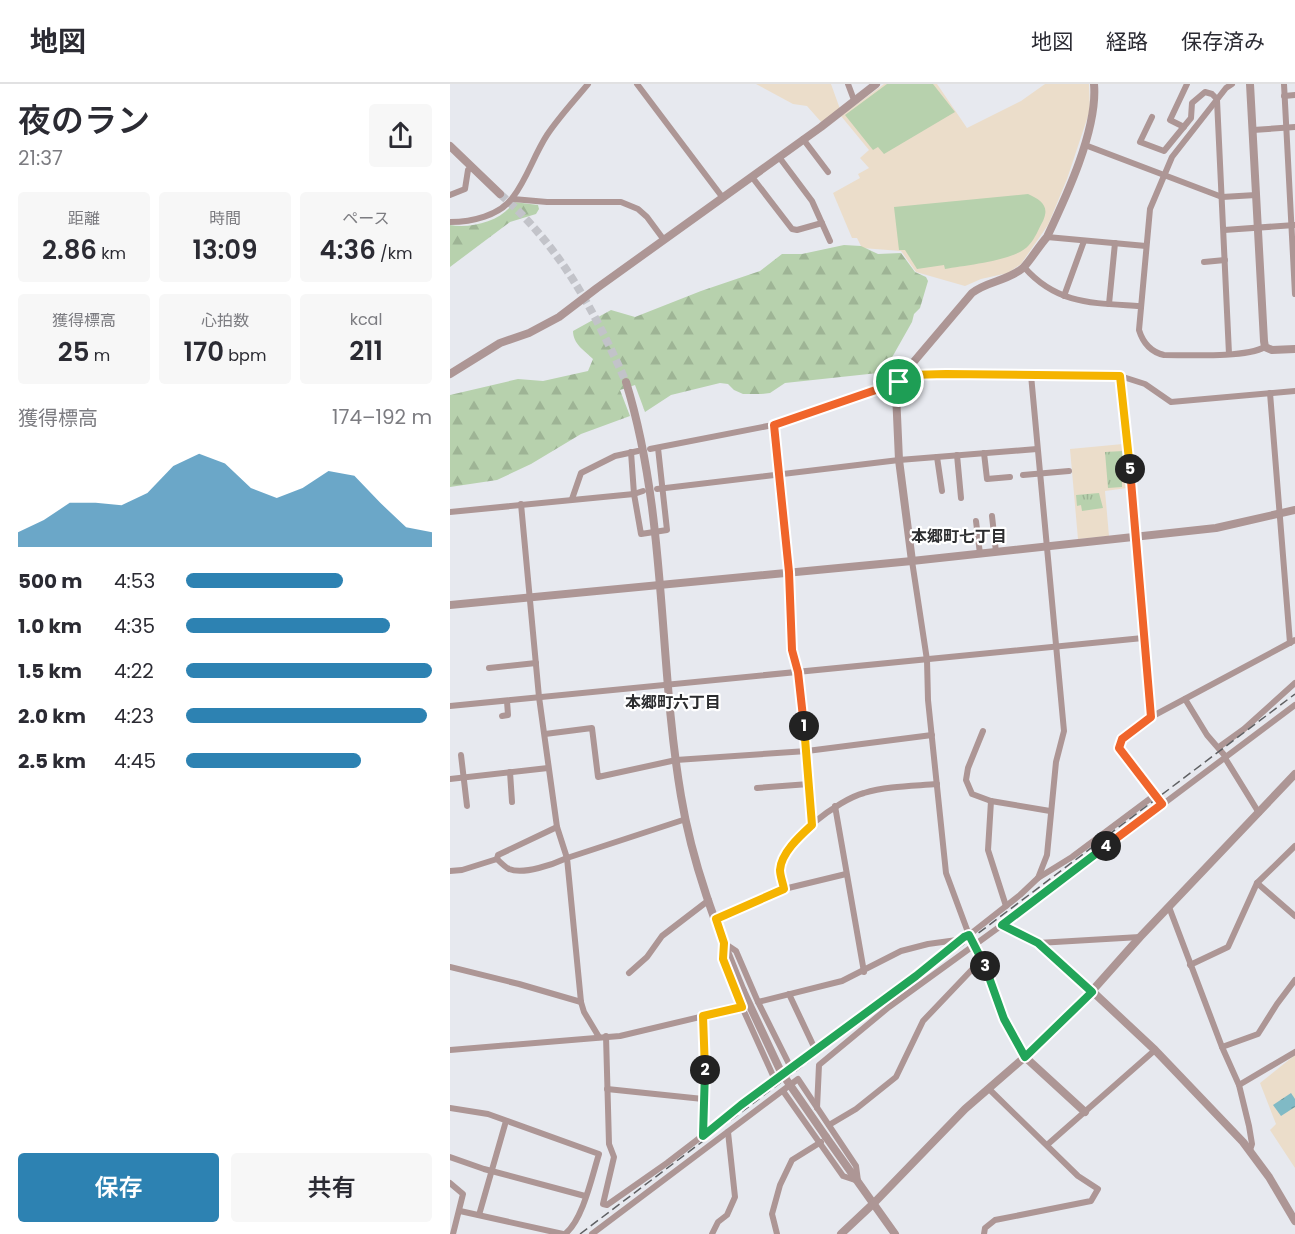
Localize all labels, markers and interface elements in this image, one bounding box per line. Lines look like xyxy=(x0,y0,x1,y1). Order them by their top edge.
text: 地図 xyxy=(30,22,86,61)
text: 地図 xyxy=(1031,27,1073,56)
text: 経路 xyxy=(1106,27,1148,56)
text: 保存済み xyxy=(1181,27,1265,56)
text: 夜のラン xyxy=(18,97,150,144)
button: share xyxy=(369,104,432,167)
text: 21:37 xyxy=(18,144,63,172)
text: 距離 xyxy=(68,207,100,230)
text: 時間 xyxy=(209,207,241,230)
text: ペース xyxy=(342,207,390,230)
text: 2.86 xyxy=(42,232,97,268)
text: 13:09 xyxy=(193,232,257,268)
text: 4:36 xyxy=(320,232,376,268)
text: km xyxy=(97,242,126,265)
text: /km xyxy=(376,242,412,265)
text: kcal xyxy=(350,308,382,331)
text: 獲得標高 xyxy=(52,309,116,332)
text: 心拍数 xyxy=(201,309,249,332)
text: 211 xyxy=(349,333,383,369)
text: 25 xyxy=(58,334,89,370)
text: 170 xyxy=(184,334,224,370)
text: m xyxy=(89,344,110,367)
text: bpm xyxy=(224,344,266,367)
pin xyxy=(873,356,924,407)
icon: arrive xyxy=(882,365,915,398)
text: 174–192 m xyxy=(332,403,432,431)
text: 獲得標高 xyxy=(18,404,98,432)
pin: 5 xyxy=(1115,454,1145,484)
text: 5 xyxy=(1125,457,1135,480)
district label: 本郷町七丁目 xyxy=(911,525,1007,548)
text: 500 m xyxy=(18,567,83,595)
text: 4:53 xyxy=(114,567,155,595)
text: 1.0 km xyxy=(18,612,82,640)
text: 4:35 xyxy=(114,612,155,640)
text: 1.5 km xyxy=(18,657,82,685)
text: 4:22 xyxy=(114,657,154,685)
district label: 本郷町六丁目 xyxy=(625,691,721,714)
text: 2.0 km xyxy=(18,702,86,730)
text: 4:23 xyxy=(114,702,154,730)
pin: 1 xyxy=(789,711,819,741)
text: 1 xyxy=(801,714,807,737)
text: 2.5 km xyxy=(18,747,86,775)
text: 4:45 xyxy=(114,747,156,775)
pin: 4 xyxy=(1091,831,1121,861)
text: 4 xyxy=(1101,834,1111,857)
pin: 3 xyxy=(970,951,1000,981)
text: 3 xyxy=(980,954,990,977)
pin: 2 xyxy=(690,1055,720,1085)
text: 2 xyxy=(700,1058,710,1081)
button: 保存 xyxy=(18,1153,219,1222)
button: 共有 xyxy=(231,1153,432,1222)

